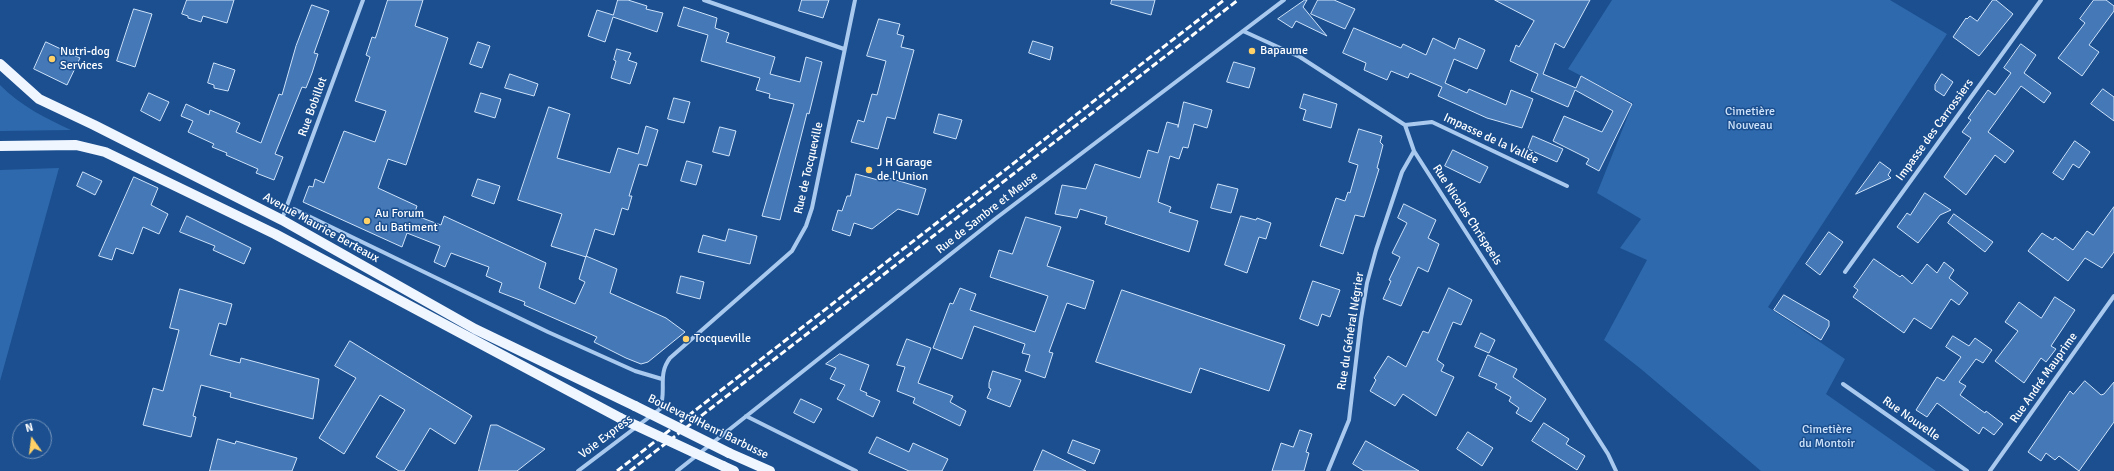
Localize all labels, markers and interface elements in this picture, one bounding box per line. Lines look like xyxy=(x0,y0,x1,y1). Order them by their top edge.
place label: Bapaume xyxy=(1260,44,1308,58)
place label: Nutri-dog Services xyxy=(60,45,110,73)
marker: Bapaume xyxy=(1247,46,1257,56)
marker: Nutri-dog Services xyxy=(47,54,57,64)
street label: Rue Bobillot xyxy=(296,75,330,139)
street label: Impasse des Carrossiers xyxy=(1893,76,1977,184)
park label: Cimetière Nouveau xyxy=(1725,105,1775,133)
street label: Impasse de la Vallée xyxy=(1441,111,1541,167)
street label: Rue de Tocqueville xyxy=(791,121,827,215)
place label: J H Garage de l'Union xyxy=(877,156,932,184)
street label: Rue Nicolas Chrispeels xyxy=(1429,162,1505,268)
marker: J H Garage de l'Union xyxy=(864,165,874,175)
street label: Rue de Sambre et Meuse xyxy=(933,169,1041,257)
street label: Avenue Maurice Berteaux xyxy=(260,190,382,266)
place label: Au Forum du Batiment xyxy=(375,207,438,235)
marker: Au Forum du Batiment xyxy=(362,216,372,226)
street label: Rue du Général Négrier xyxy=(1335,271,1367,391)
street label: Rue André Mauprime xyxy=(2007,330,2081,426)
place label: Tocqueville xyxy=(694,332,751,346)
marker: Tocqueville xyxy=(681,334,691,344)
street label: Boulevard Henri Barbusse xyxy=(645,391,771,463)
street label: Rue Nouvelle xyxy=(1879,394,1943,444)
street label: Voie Express xyxy=(576,412,636,462)
north arrow xyxy=(12,419,52,459)
text: N xyxy=(24,421,35,435)
park label: Cimetière du Montoir xyxy=(1799,423,1855,451)

